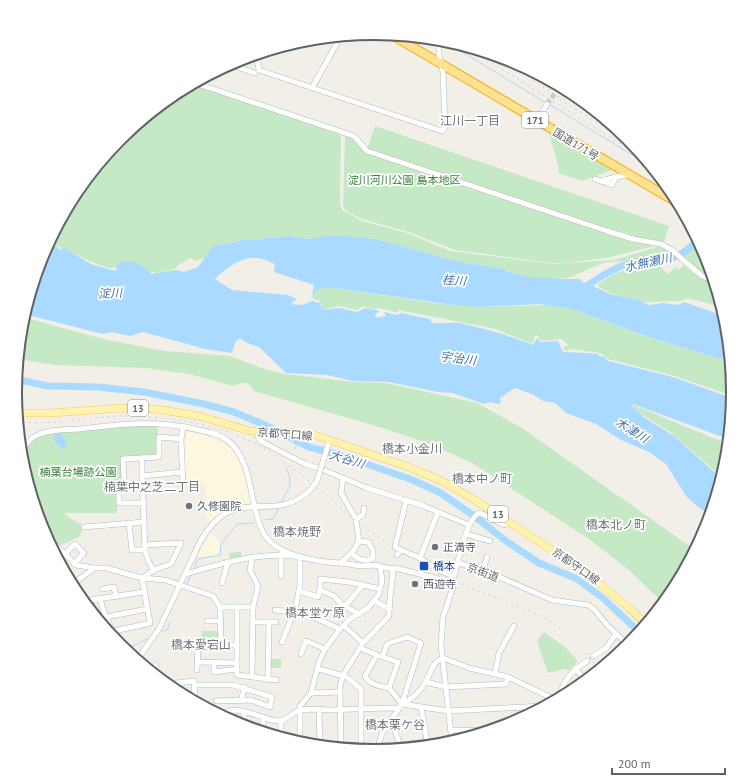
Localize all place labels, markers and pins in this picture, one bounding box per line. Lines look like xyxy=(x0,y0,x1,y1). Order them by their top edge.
place label: 久修園院 xyxy=(197,499,241,513)
marker: 久修園院 xyxy=(184,501,194,511)
place label: 正満寺 xyxy=(443,540,476,554)
marker: 正満寺 xyxy=(430,542,440,552)
place label: 橋本 xyxy=(433,559,455,573)
marker: 橋本 xyxy=(418,560,430,572)
place label: 西遊寺 xyxy=(423,577,456,591)
marker: 西遊寺 xyxy=(410,579,420,589)

